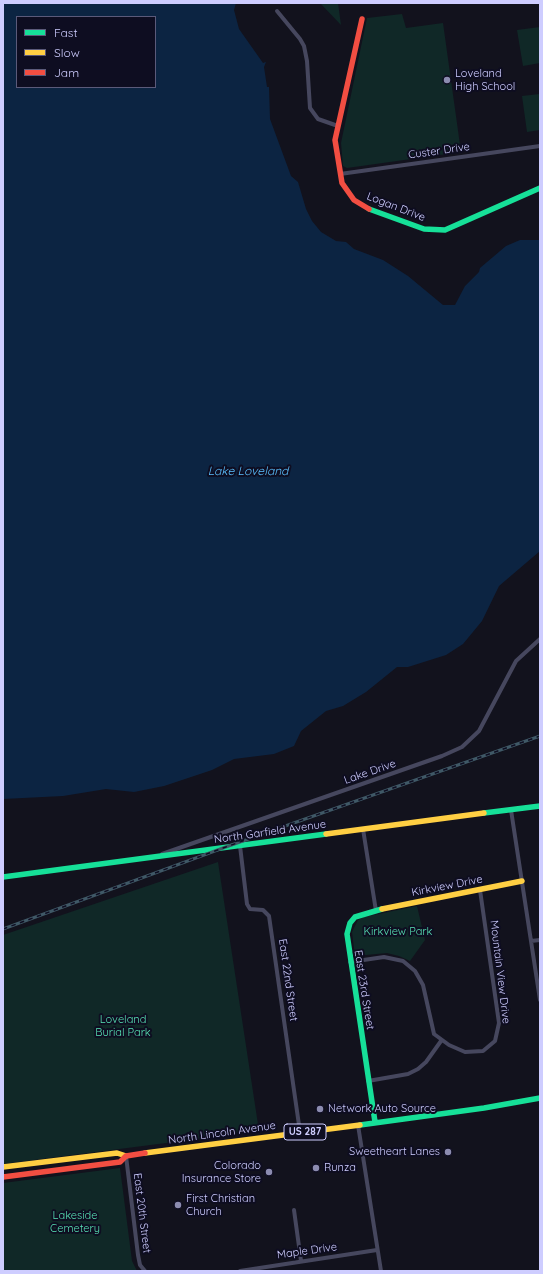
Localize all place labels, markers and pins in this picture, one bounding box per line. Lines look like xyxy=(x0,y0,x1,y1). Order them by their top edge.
place label: Loveland High School xyxy=(455,67,515,93)
marker: Loveland High School xyxy=(442,75,452,85)
place label: Network Auto Source xyxy=(328,1102,436,1116)
marker: Network Auto Source xyxy=(315,1104,325,1114)
place label: Sweetheart Lanes xyxy=(349,1145,440,1159)
marker: Sweetheart Lanes xyxy=(443,1147,453,1157)
place label: Colorado Insurance Store xyxy=(182,1159,261,1185)
place label: Runza xyxy=(324,1161,356,1175)
marker: Runza xyxy=(311,1163,321,1173)
marker: Colorado Insurance Store xyxy=(264,1167,274,1177)
place label: First Christian Church xyxy=(186,1192,255,1218)
marker: First Christian Church xyxy=(173,1200,183,1210)

